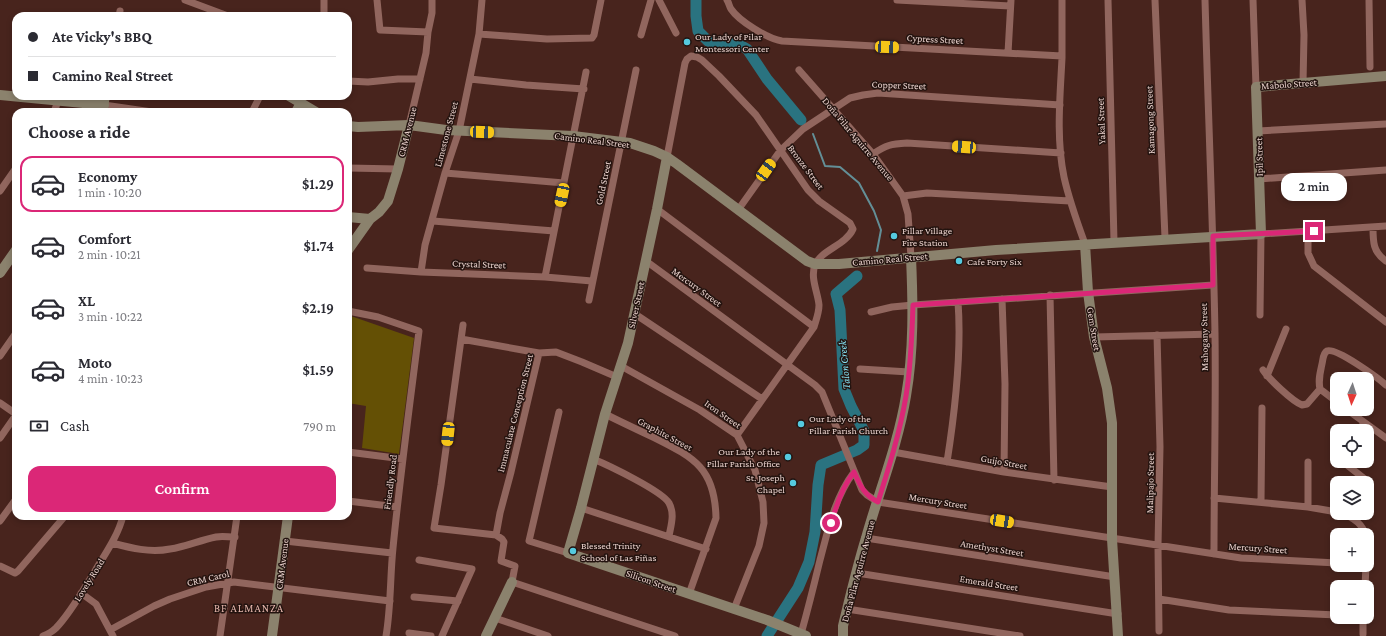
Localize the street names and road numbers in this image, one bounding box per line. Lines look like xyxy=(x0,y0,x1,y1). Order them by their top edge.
street label: Cypress Street xyxy=(906,32,964,46)
street label: Mabolo Street xyxy=(1261,77,1318,91)
street label: Copper Street xyxy=(872,79,927,91)
street label: Kamagong Street xyxy=(1143,85,1157,154)
street label: Doña Pilar Aguirre Avenue xyxy=(820,95,896,183)
street label: Yakal Street xyxy=(1095,97,1107,144)
street label: Limestone Street xyxy=(432,99,460,168)
street label: CRM Avenue xyxy=(395,105,419,158)
street label: Camino Real Street xyxy=(554,130,631,150)
street label: Ipil Street xyxy=(1253,137,1265,177)
street label: Bronze Street xyxy=(786,142,827,192)
street label: Gold Street xyxy=(593,159,613,206)
street label: Camino Real Street xyxy=(852,250,929,268)
street label: Crystal Street xyxy=(452,258,507,270)
street label: Mercury Street xyxy=(670,265,725,309)
street label: Silver Street xyxy=(626,280,646,329)
street label: Mahogany Street xyxy=(1198,302,1210,371)
street label: Gem Street xyxy=(1085,306,1103,352)
street label: Immaculate Conception Street xyxy=(495,352,535,473)
street label: Iron Street xyxy=(703,397,744,431)
street label: Graphite Street xyxy=(636,415,695,453)
street label: Malipajo Street xyxy=(1144,452,1157,513)
street label: Friendly Road xyxy=(381,453,399,510)
street label: Guijo Street xyxy=(980,453,1029,473)
street label: Mercury Street xyxy=(908,491,969,511)
street label: Doña Pilar Aguirre Avenue xyxy=(839,518,877,623)
street label: CRM Avenue xyxy=(273,537,291,590)
street label: Amethyst Street xyxy=(960,538,1025,559)
street label: Mercury Street xyxy=(1228,540,1288,556)
street label: Lovely Road xyxy=(72,556,107,603)
street label: Silicon Street xyxy=(624,567,678,595)
street label: CRM Carol xyxy=(186,568,231,588)
street label: Emerald Street xyxy=(959,573,1020,593)

